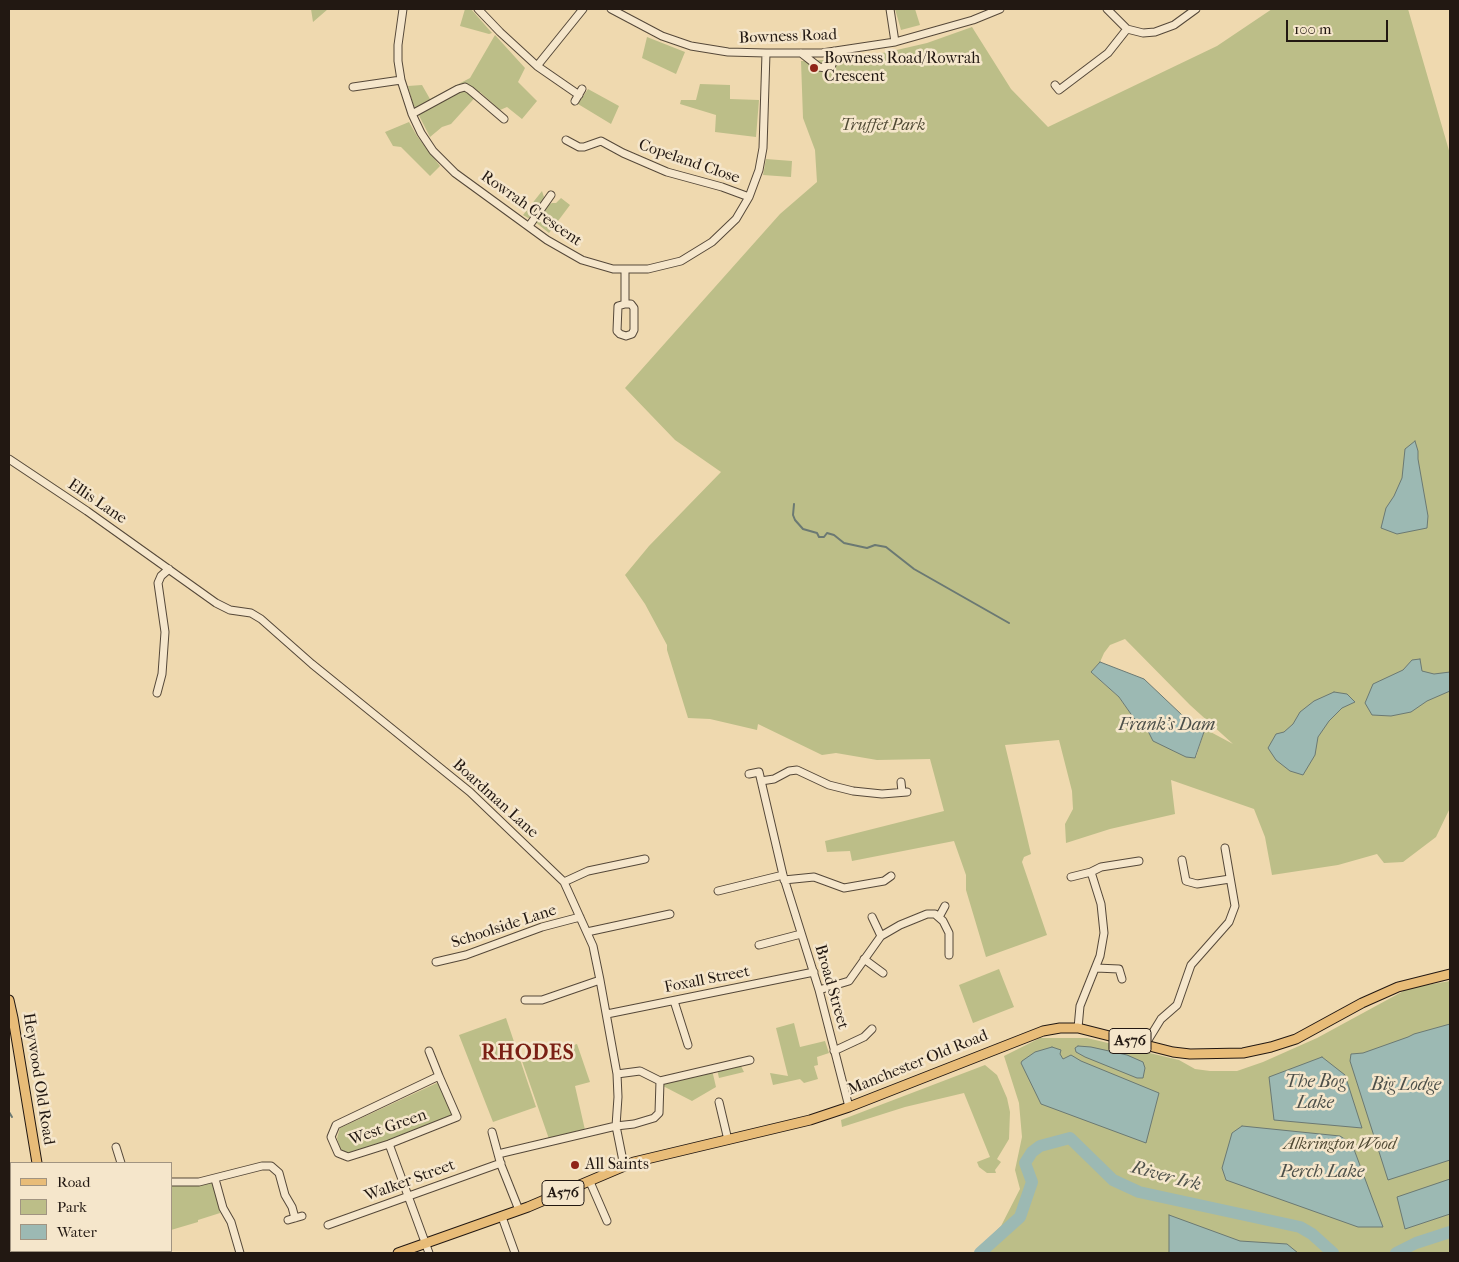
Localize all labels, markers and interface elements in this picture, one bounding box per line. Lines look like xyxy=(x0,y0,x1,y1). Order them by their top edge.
scale bar xyxy=(1289,10,1392,42)
text: 100 m xyxy=(1294,20,1332,38)
street label: Bowness Road xyxy=(739,26,837,48)
place label: Bowness Road/Rowrah Crescent xyxy=(824,49,980,87)
marker: Bowness Road/Rowrah Crescent xyxy=(808,62,820,74)
park label: Truffet Park xyxy=(841,116,925,136)
street label: Copeland Close xyxy=(636,136,742,188)
street label: Rowrah Crescent xyxy=(477,167,585,251)
street label: Ellis Lane xyxy=(64,475,130,529)
water label: Frank's Dam xyxy=(1119,715,1215,737)
street label: Boardman Lane xyxy=(448,755,542,843)
street label: Schoolside Lane xyxy=(449,901,559,953)
street label: Broad Street xyxy=(810,943,852,1031)
street label: Foxall Street xyxy=(663,962,751,998)
street label: Heywood Old Road xyxy=(18,1012,58,1146)
street label: Manchester Old Road xyxy=(845,1026,991,1100)
road number: A576 xyxy=(1109,1028,1151,1054)
district label: RHODES xyxy=(481,1041,575,1067)
water label: The Bog Lake xyxy=(1285,1072,1345,1114)
water label: Big Lodge xyxy=(1371,1075,1441,1097)
street label: West Green xyxy=(347,1106,429,1150)
park label: Alkrington Wood xyxy=(1284,1135,1396,1155)
place label: All Saints xyxy=(585,1155,649,1175)
street label: Walker Street xyxy=(362,1156,458,1206)
water label: River Irk xyxy=(1129,1157,1203,1197)
marker: All Saints xyxy=(569,1159,581,1171)
legend xyxy=(10,1162,172,1252)
water label: Perch Lake xyxy=(1280,1162,1364,1184)
text: Road xyxy=(57,1173,90,1191)
road number: A576 xyxy=(542,1180,584,1206)
text: Park xyxy=(57,1198,87,1216)
text: Water xyxy=(57,1223,97,1241)

